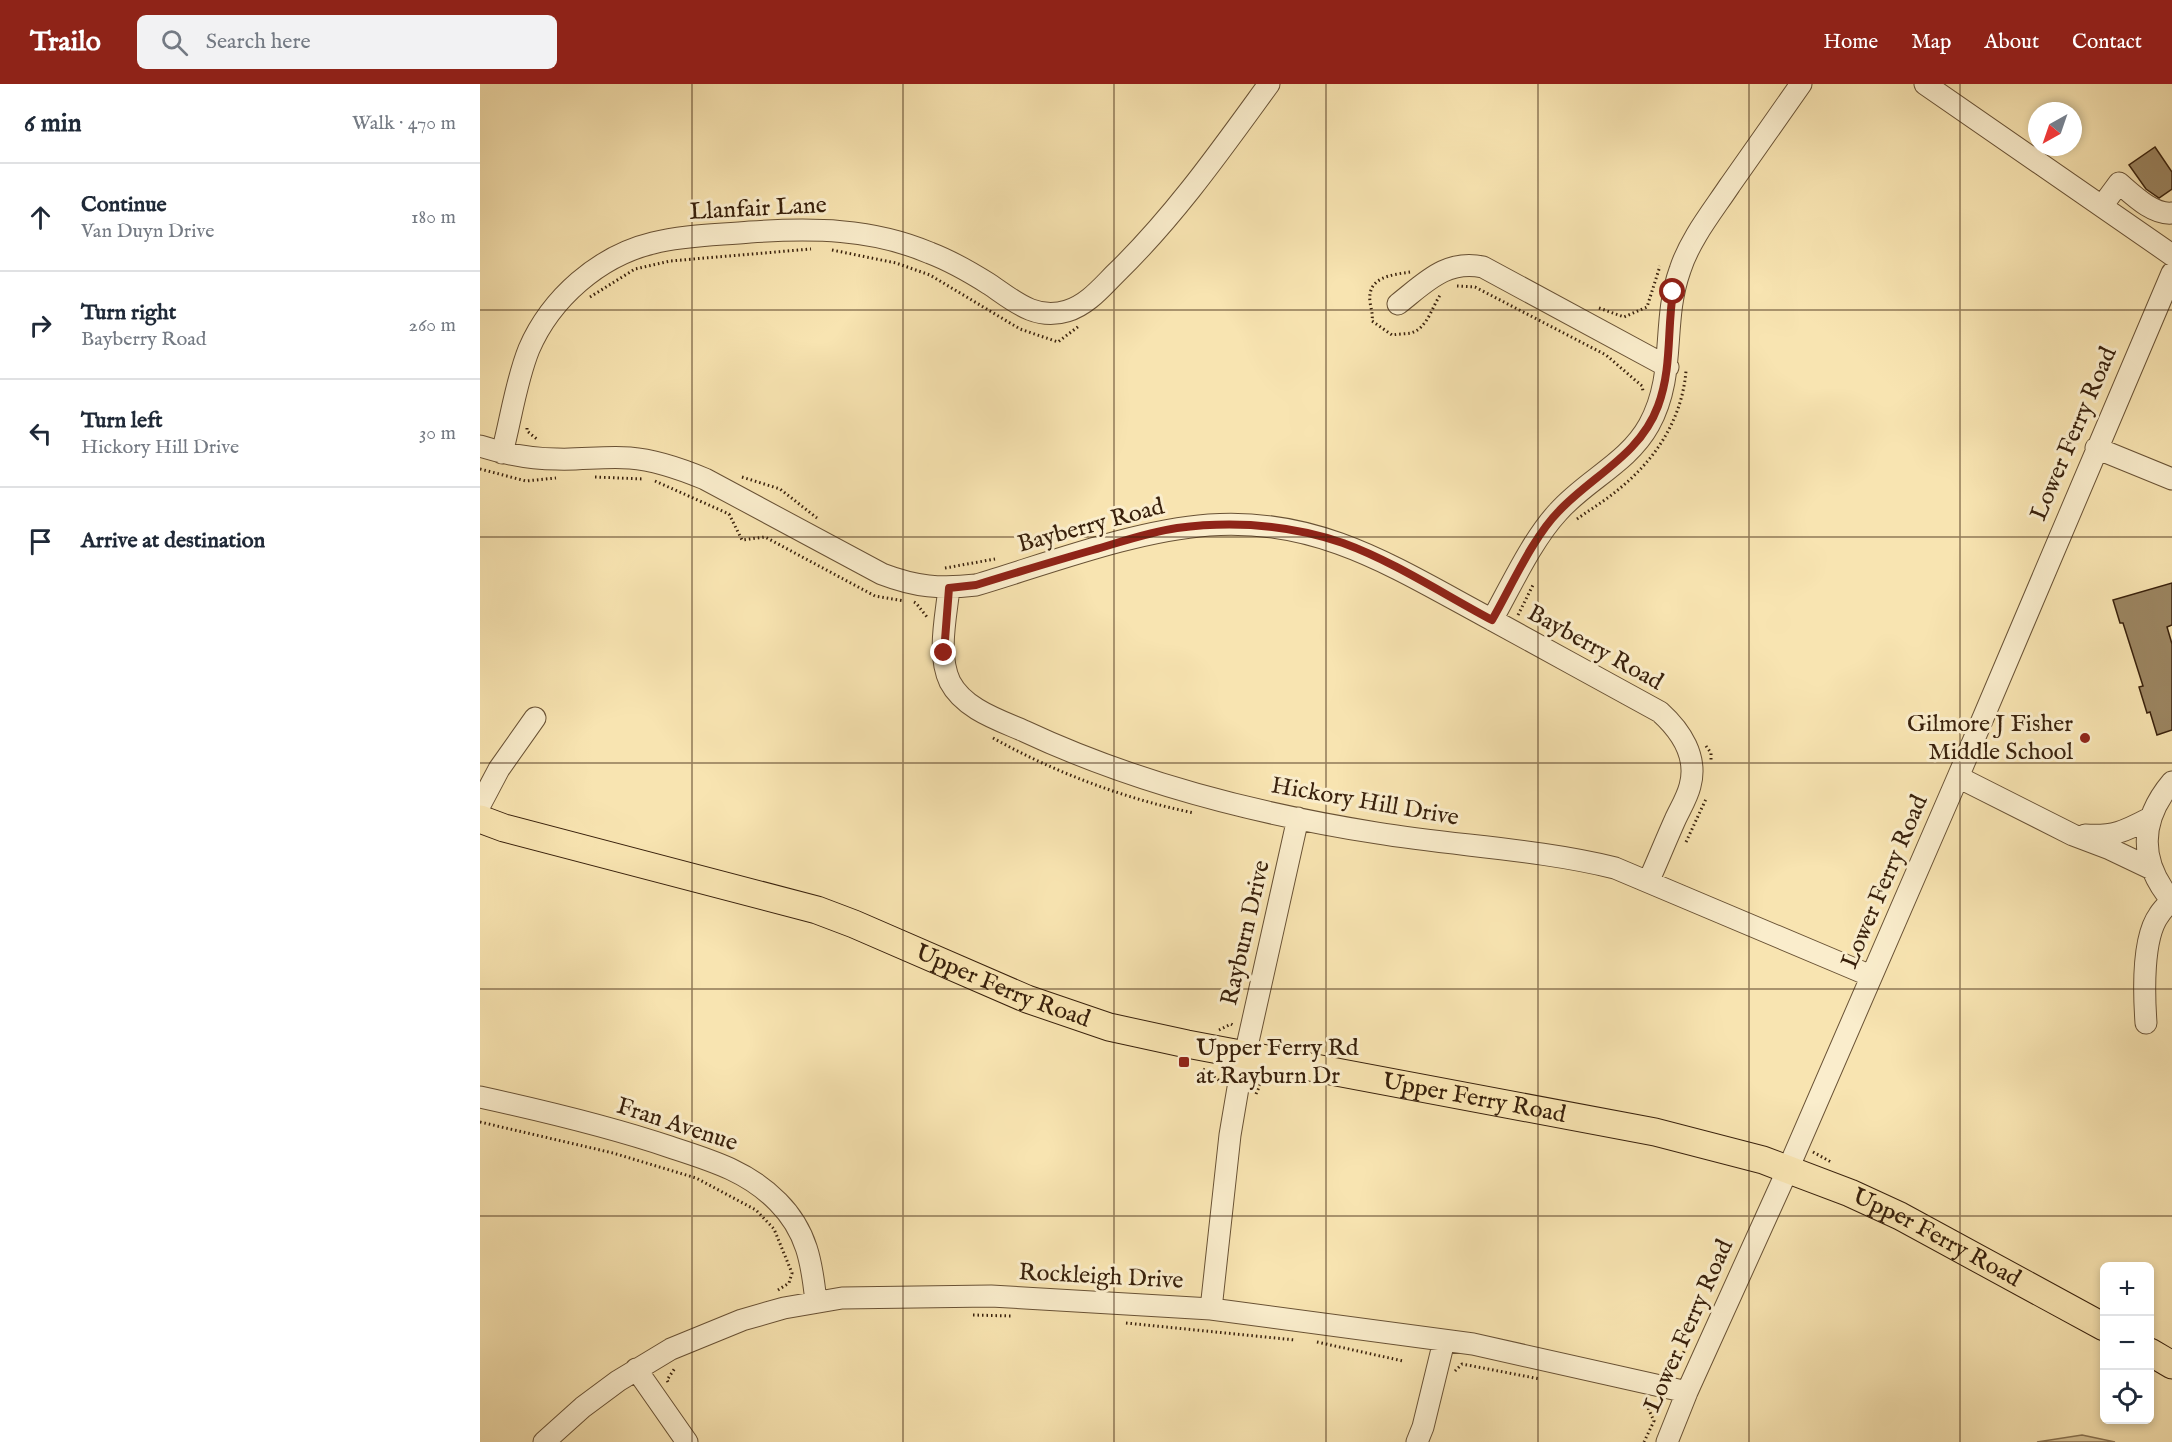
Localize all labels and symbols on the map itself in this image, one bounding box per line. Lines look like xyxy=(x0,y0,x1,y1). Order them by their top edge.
north arrow xyxy=(2028,102,2082,156)
street label: Llanfair Lane xyxy=(688,190,828,228)
route start xyxy=(1659,278,1685,304)
street label: Lower Ferry Road xyxy=(2023,342,2125,526)
street label: Bayberry Road xyxy=(1014,491,1168,560)
street label: Bayberry Road xyxy=(1522,598,1669,698)
route end xyxy=(930,639,956,665)
place label: Gilmore J Fisher Middle School xyxy=(1907,709,2073,768)
marker: Gilmore J Fisher Middle School xyxy=(2078,731,2092,745)
street label: Hickory Hill Drive xyxy=(1269,770,1461,834)
street label: Lower Ferry Road xyxy=(1834,790,1936,974)
street label: Rayburn Drive xyxy=(1214,857,1278,1009)
street label: Upper Ferry Road xyxy=(911,937,1094,1035)
place label: Upper Ferry Rd at Rayburn Dr xyxy=(1196,1033,1359,1092)
marker: Upper Ferry Rd at Rayburn Dr xyxy=(1177,1055,1191,1069)
street label: Upper Ferry Road xyxy=(1380,1066,1569,1130)
street label: Fran Avenue xyxy=(613,1091,741,1159)
street label: Upper Ferry Road xyxy=(1848,1181,2026,1294)
street label: Lower Ferry Road xyxy=(1637,1235,1741,1417)
street label: Rockleigh Drive xyxy=(1018,1257,1184,1297)

